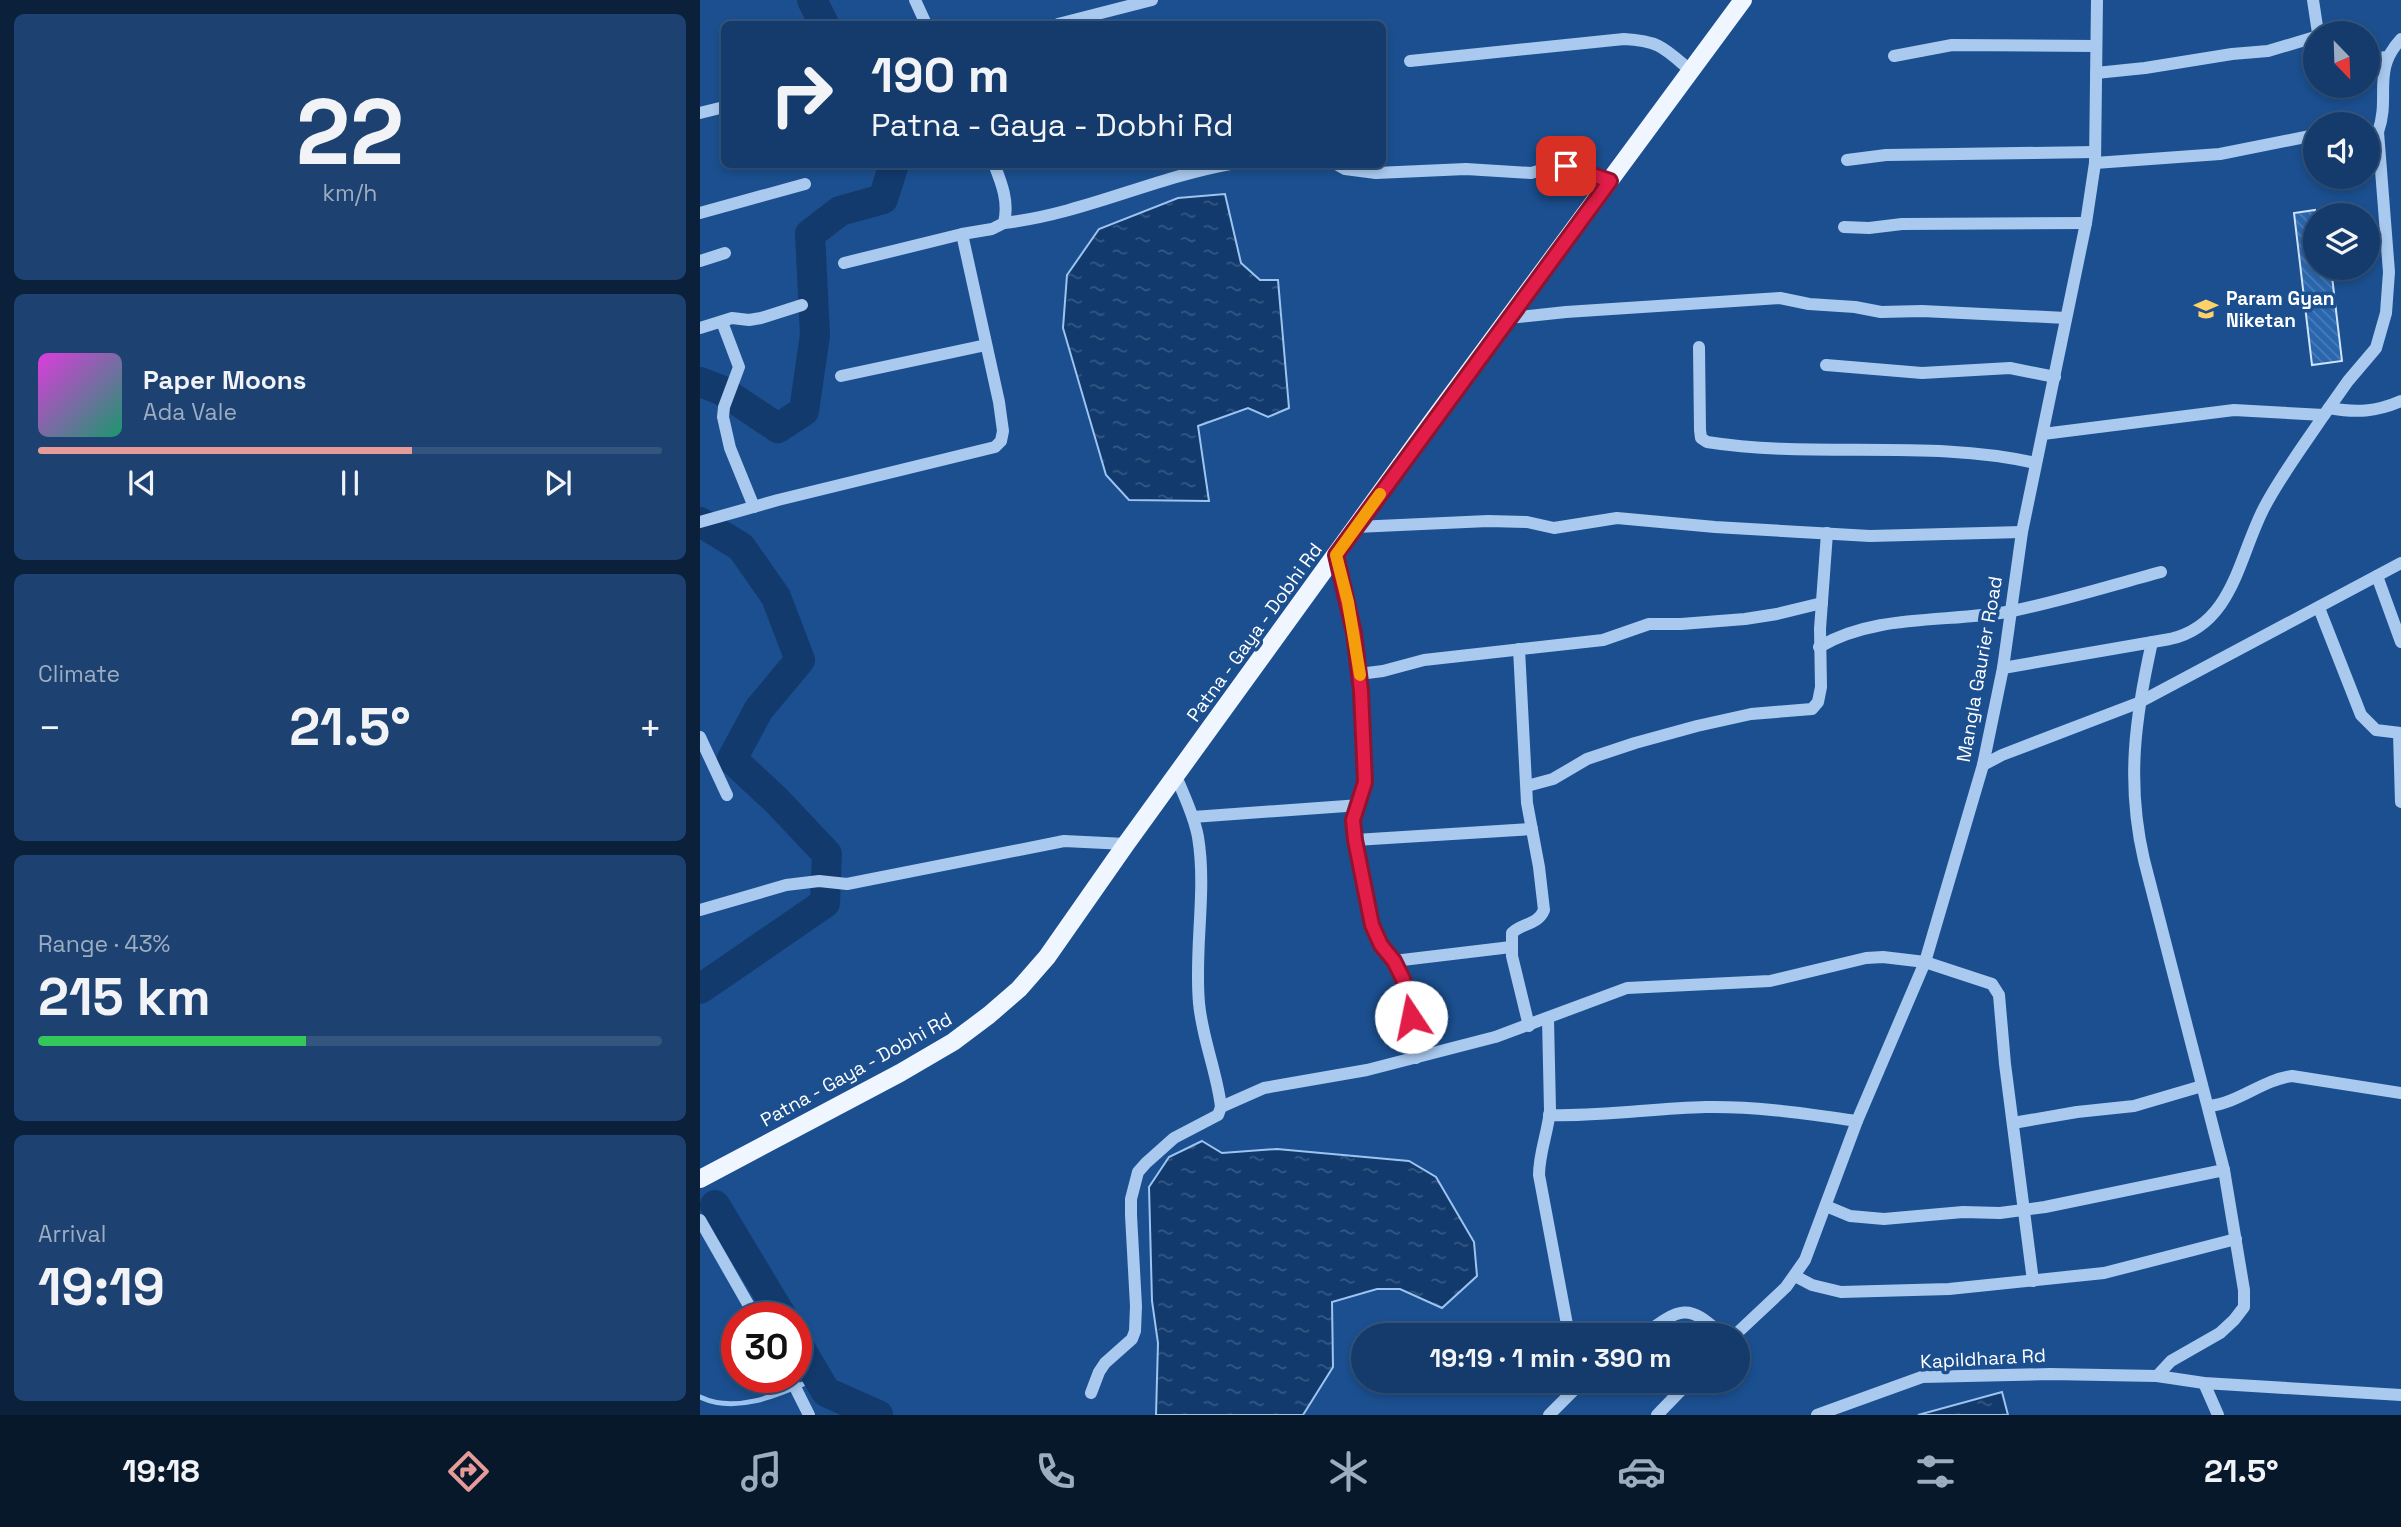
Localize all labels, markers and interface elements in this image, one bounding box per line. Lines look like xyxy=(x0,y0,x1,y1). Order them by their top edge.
north arrow xyxy=(2303,21,2380,98)
map controls xyxy=(2303,21,2380,280)
text: 190 m xyxy=(871,44,1009,106)
icon: right xyxy=(756,49,847,140)
text: 22 xyxy=(296,74,404,191)
text: Patna - Gaya - Dobhi Rd xyxy=(871,105,1234,145)
button: sound xyxy=(2303,112,2380,189)
pin xyxy=(1536,136,1596,196)
icon: arrive xyxy=(1547,147,1585,185)
text: km/h xyxy=(323,178,377,208)
button: layers xyxy=(2303,203,2380,280)
place label: Param Gyan Niketan xyxy=(2226,286,2335,333)
school or university icon: Param Gyan Niketan xyxy=(2192,295,2220,323)
text: Paper Moons xyxy=(143,363,306,397)
text: Ada Vale xyxy=(143,397,237,427)
icon: previous xyxy=(123,464,161,502)
icon: pause xyxy=(331,464,369,502)
icon: next xyxy=(539,464,577,502)
street label: Patna - Gaya - Dobhi Rd xyxy=(1181,538,1328,727)
street label: Mangla Gaurier Road xyxy=(1951,574,2008,764)
text: Climate xyxy=(38,659,120,689)
text: 21.5° xyxy=(289,694,411,760)
text: − xyxy=(38,704,62,752)
text: + xyxy=(638,704,662,752)
text: Range · 43% xyxy=(38,929,170,959)
text: 215 km xyxy=(38,964,211,1030)
position arrow xyxy=(1374,980,1448,1054)
street label: Patna - Gaya - Dobhi Rd xyxy=(756,1006,956,1133)
text: Arrival xyxy=(38,1219,106,1249)
text: 19:19 xyxy=(38,1254,165,1320)
speed limit sign: 30 xyxy=(721,1302,812,1393)
text: 19:19 · 1 min · 390 m xyxy=(1429,1341,1672,1375)
street label: Kapildhara Rd xyxy=(1920,1343,2046,1374)
icon: directions xyxy=(444,1447,493,1496)
icon: music xyxy=(737,1447,786,1496)
icon: phone xyxy=(1031,1447,1080,1496)
icon: climate xyxy=(1324,1447,1373,1496)
icon: car xyxy=(1617,1447,1666,1496)
icon: filters xyxy=(1911,1447,1960,1496)
text: 19:18 xyxy=(122,1451,200,1491)
text: 21.5° xyxy=(2204,1451,2279,1491)

